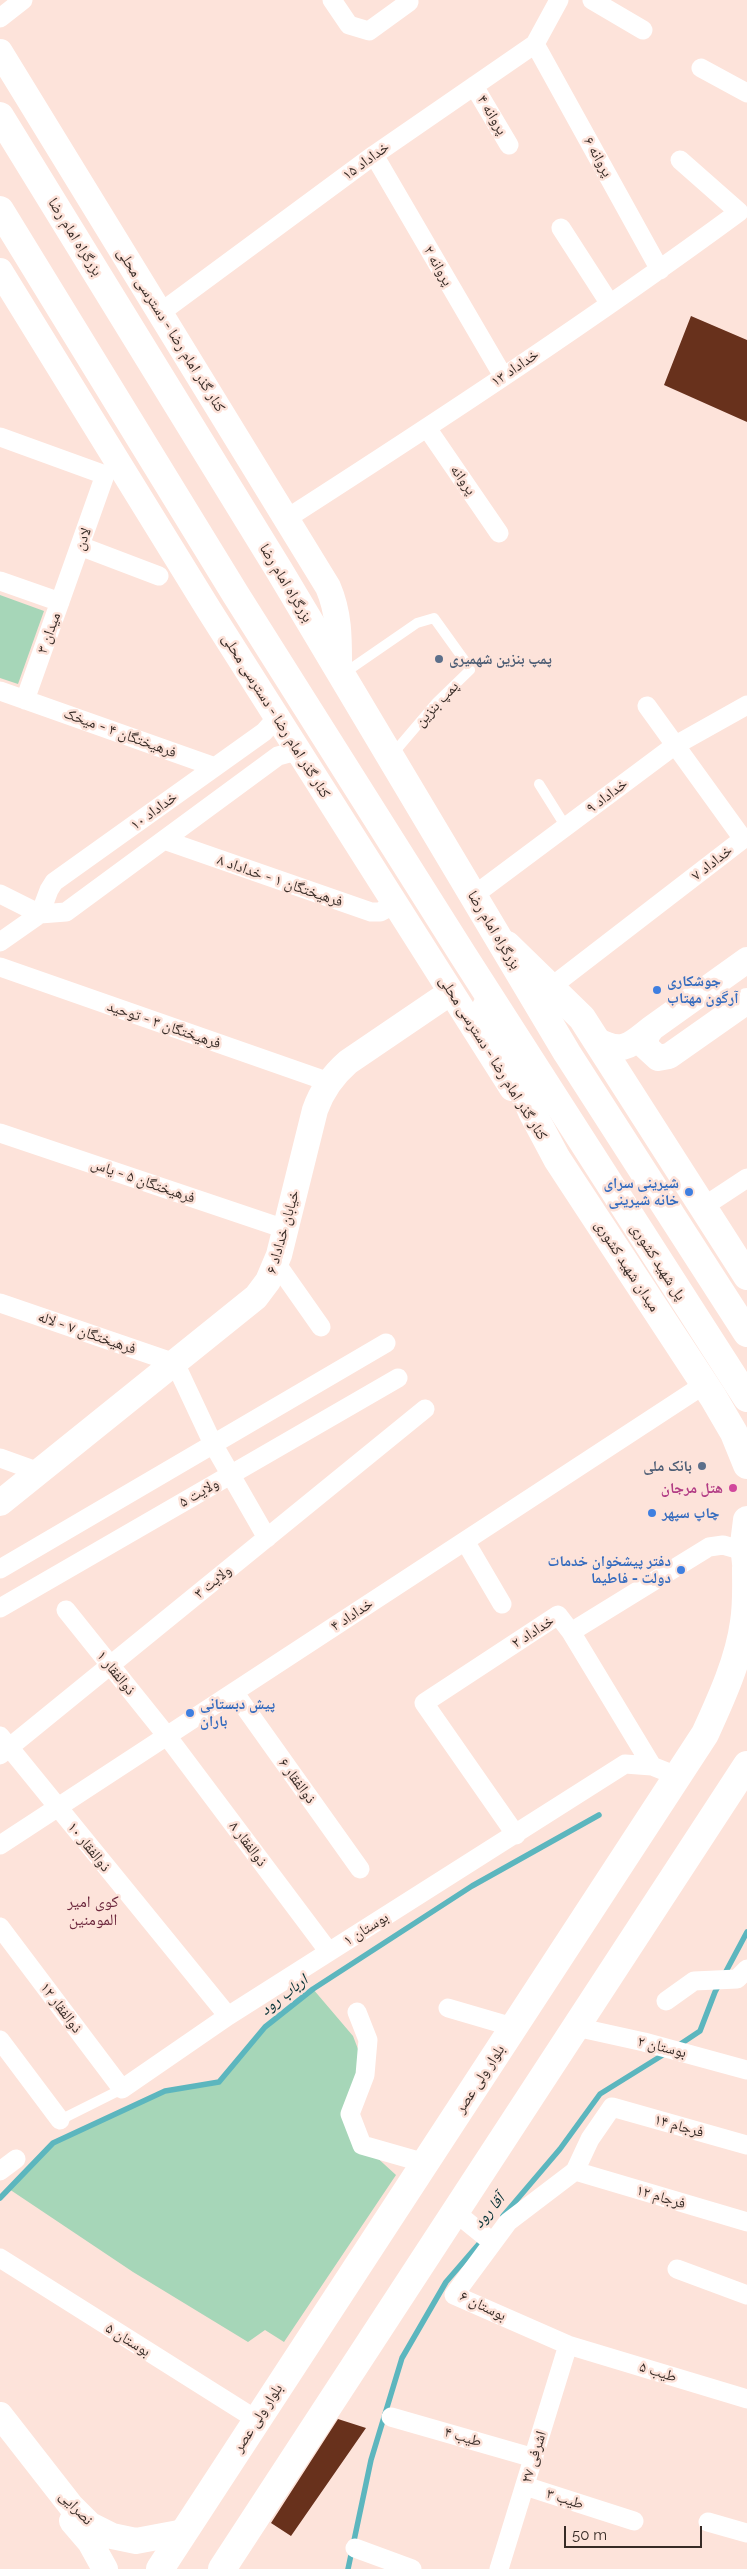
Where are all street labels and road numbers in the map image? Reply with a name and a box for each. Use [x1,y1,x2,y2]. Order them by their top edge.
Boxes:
street label: پروانه ۴ [473,92,511,138]
street label: پروانه ۶ [580,134,616,180]
street label: خداداد ۱۵ [339,138,393,184]
street label: بزرگراه امام رضا [44,195,106,279]
street label: پروانه ۲ [419,243,457,289]
street label: کنار گذر امام رضا - دسترسی محلی [113,245,229,415]
street label: خداداد ۱۳ [488,346,542,390]
street label: پروانه [446,461,480,499]
street label: لادن [71,525,95,553]
street label: بزرگراه امام رضا [255,540,317,626]
street label: میدان ۳ [33,610,65,656]
street label: کنار گذر امام رضا - دسترسی محلی [218,631,334,801]
street label: پمپ بنزین [411,677,463,731]
street label: فرهیختگان ۴ - میخک [61,704,179,762]
street label: خداداد ۹ [583,775,631,817]
street label: خداداد ۱۰ [127,788,181,834]
street label: خداداد ۷ [688,842,736,884]
street label: فرهیختگان ۱ - خداداد ۸ [215,851,345,911]
street label: بزرگراه امام رضا [463,887,525,973]
street label: کنار گذر امام رضا - دسترسی محلی [435,973,551,1143]
street label: فرهیختگان ۳ - توحید [105,997,223,1053]
street label: فرهیختگان ۵ - یاس [89,1155,197,1207]
street label: خیابان خداداد ۶ [262,1188,304,1276]
street label: میدان شهید کشوری [591,1217,663,1315]
street label: پل شهید کشوری [626,1220,690,1304]
street label: فرهیختگان ۷ - لاله [36,1308,138,1358]
street label: ولایت ۵ [176,1475,222,1511]
street label: ولایت ۳ [191,1562,235,1602]
street label: خداداد ۴ [327,1595,377,1635]
street label: خداداد ۲ [508,1612,558,1652]
street label: ذوالفقار ۱ [93,1647,139,1699]
street label: ذوالفقار ۶ [275,1755,319,1807]
street label: ذوالفقار ۸ [225,1818,271,1870]
street label: ذوالفقار ۱۰ [64,1819,114,1875]
street label: بوستان ۱ [340,1908,392,1950]
street label: ذوالفقار ۱۲ [36,1979,86,2037]
street label: بوستان ۲ [636,2032,688,2062]
street label: بلوار ولی عصر [451,2042,509,2116]
street label: فرجام ۱۴ [652,2110,706,2142]
street label: فرجام ۱۲ [634,2181,688,2213]
street label: بوستان ۶ [457,2287,509,2325]
street label: بوستان ۵ [102,2319,154,2361]
street label: طیب ۵ [637,2358,679,2386]
street label: بلوار ولی عصر [229,2381,287,2455]
street label: طیب ۴ [442,2423,484,2451]
street label: اشرفی ۲۷ [518,2429,550,2485]
street label: طیب ۳ [544,2485,586,2513]
street label: نصرایی [55,2487,97,2529]

